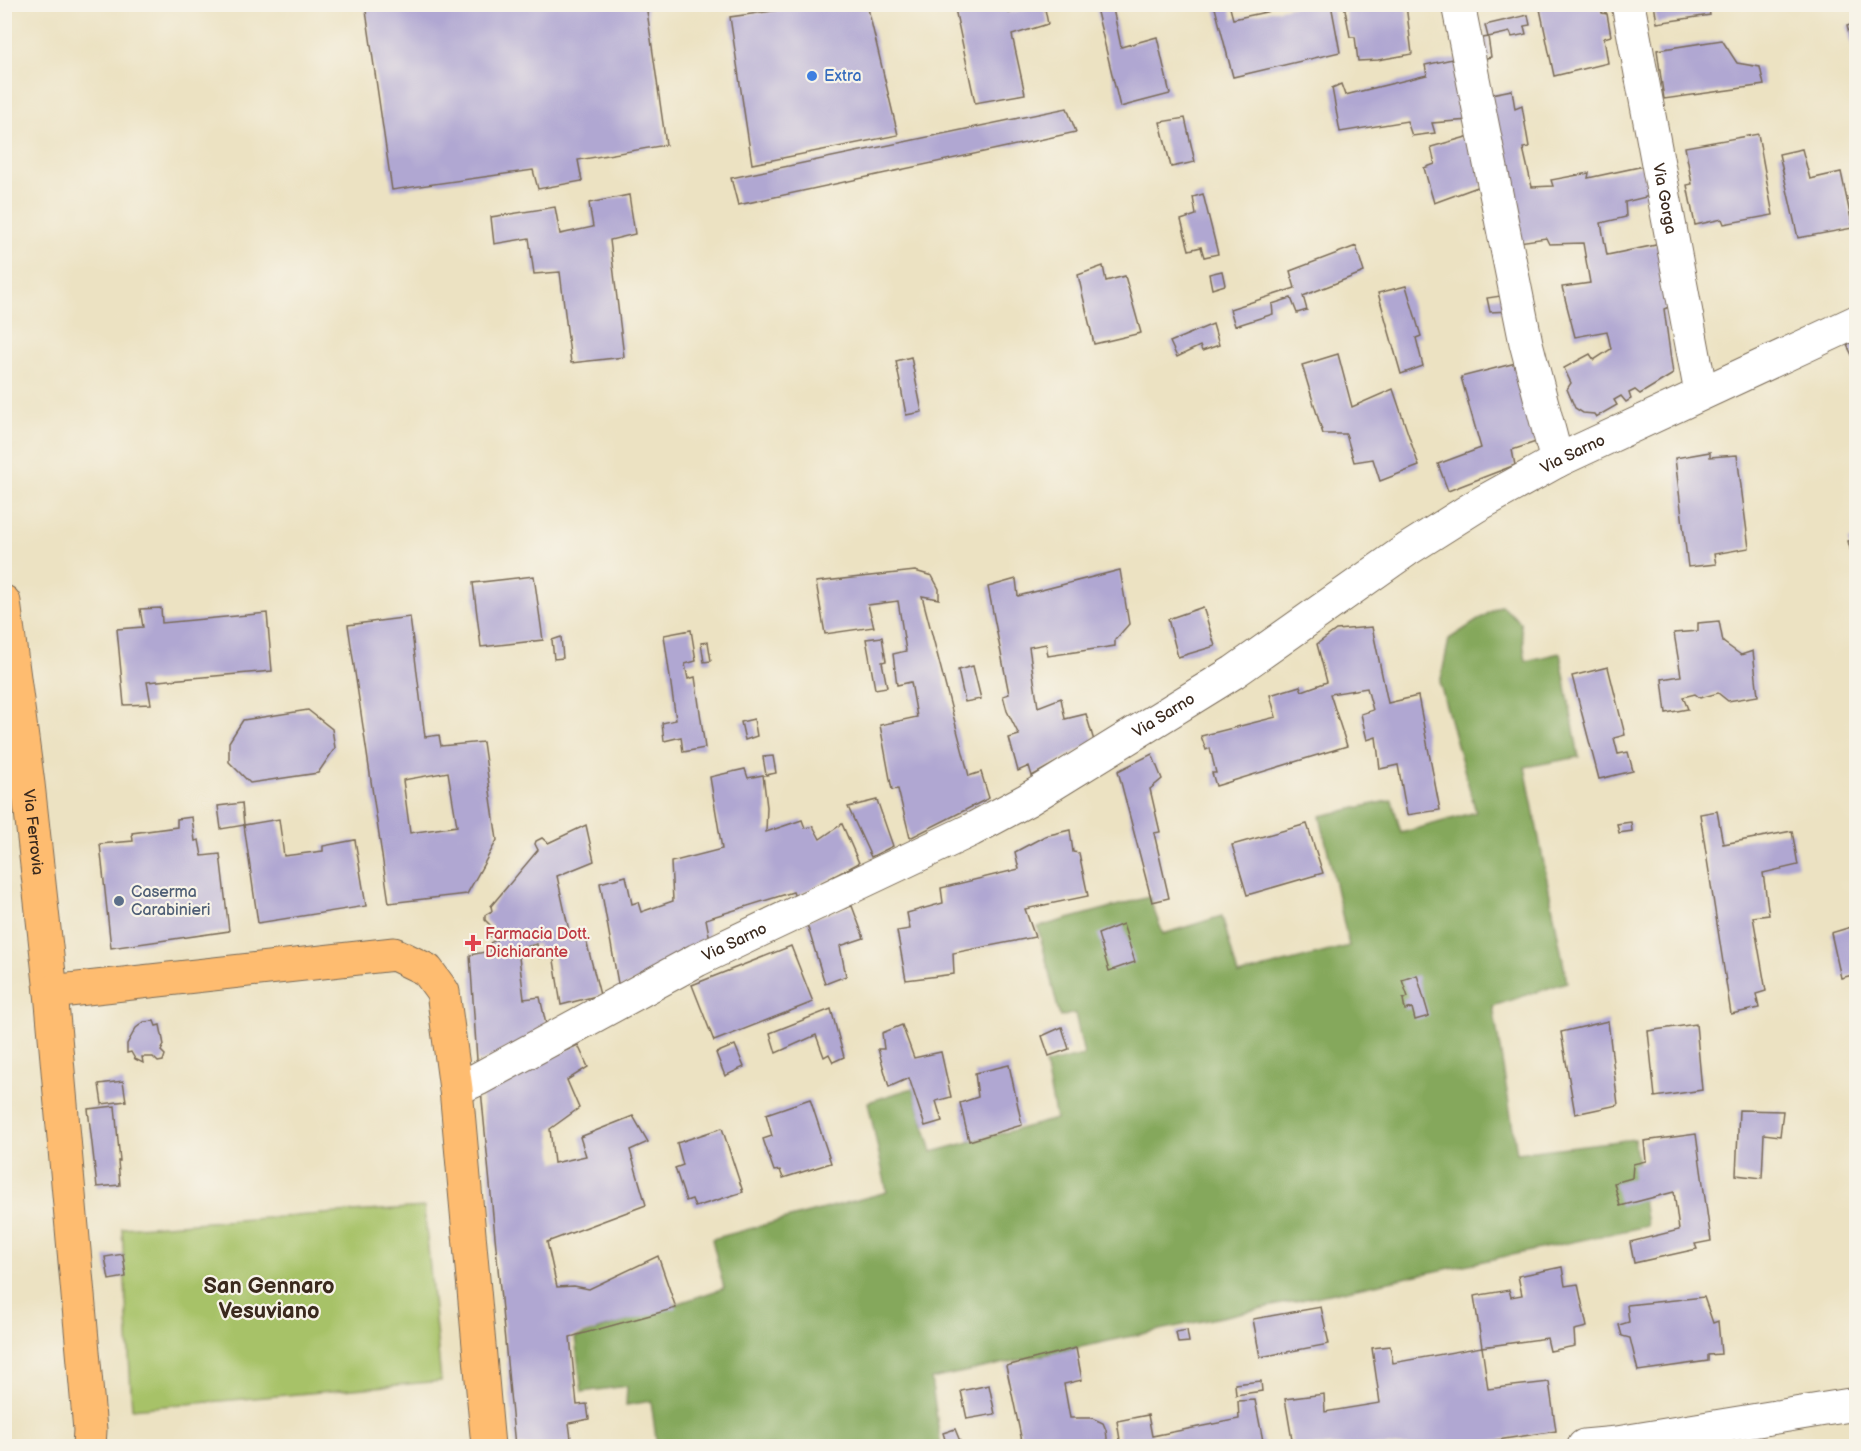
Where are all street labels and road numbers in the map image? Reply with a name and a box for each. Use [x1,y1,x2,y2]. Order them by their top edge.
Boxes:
street label: Via Gorga [1649,161,1680,236]
street label: Via Sarno [1537,431,1608,478]
street label: Via Sarno [1129,689,1198,742]
street label: Via Ferrovia [19,788,48,876]
street label: Via Sarno [699,919,770,966]

